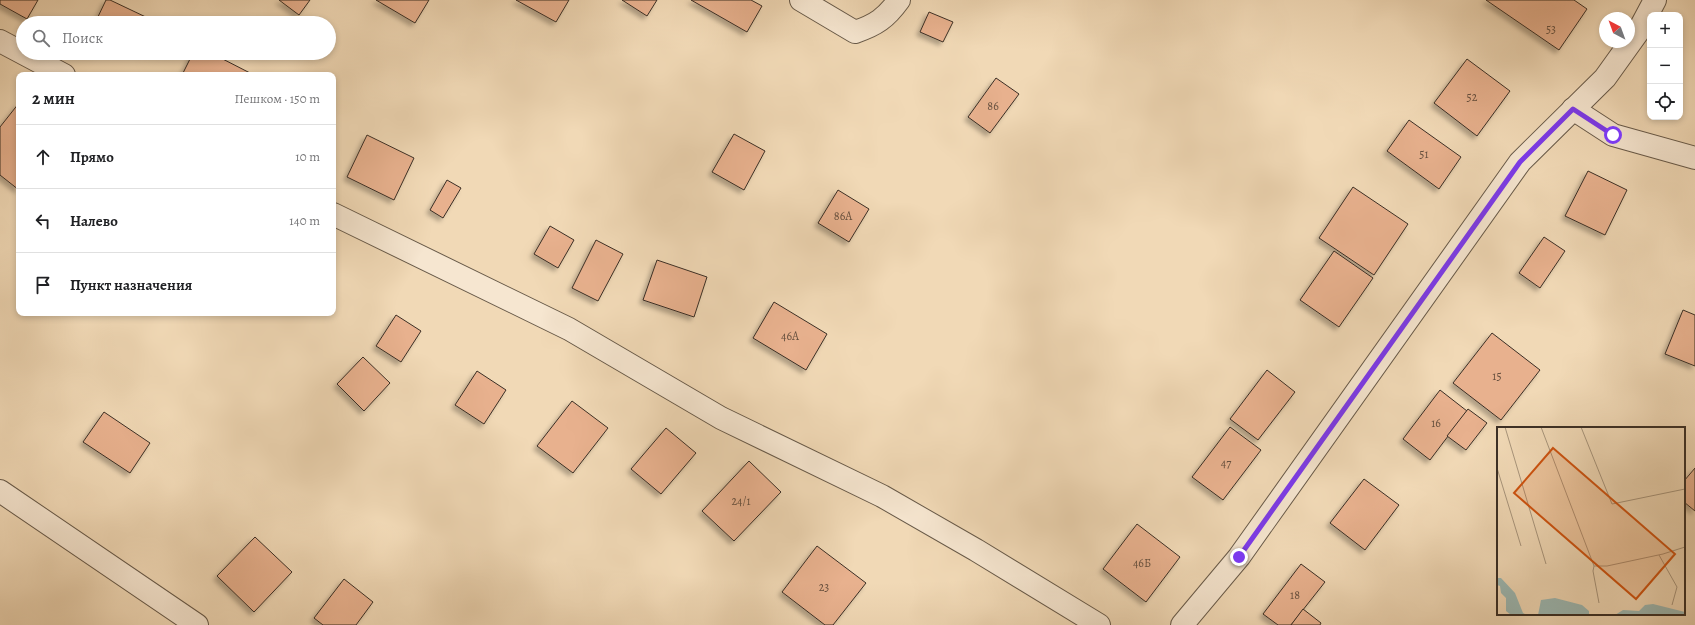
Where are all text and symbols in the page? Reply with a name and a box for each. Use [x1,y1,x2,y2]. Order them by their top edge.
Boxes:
north arrow [1599,12,1635,48]
map controls [1647,12,1683,120]
button: + [1647,12,1683,48]
search box [16,16,336,60]
house number: 53 [1546,21,1556,37]
icon: search [30,27,52,49]
text: Поиск [62,28,103,48]
button: − [1647,48,1683,84]
button: locate [1647,84,1683,120]
text: 2 мин [32,87,75,110]
house number: 52 [1467,89,1478,105]
text: Пешком · 150 m [235,90,320,107]
house number: 86 [987,98,999,114]
route start [1604,126,1622,144]
icon: ahead [32,146,54,168]
house number: 51 [1419,146,1429,162]
text: Прямо [70,147,114,167]
text: 10 m [295,148,320,165]
house number: 86А [834,208,853,224]
icon: left [32,210,54,232]
text: Налево [70,211,118,231]
text: 140 m [289,212,320,229]
icon: arrive [32,274,54,296]
text: Пункт назначения [70,275,192,295]
house number: 46А [781,328,800,344]
house number: 15 [1492,368,1502,384]
house number: 16 [1431,415,1441,431]
inset map [1497,427,1685,615]
house number: 47 [1221,455,1232,471]
house number: 24/1 [731,493,751,509]
route end [1230,548,1248,566]
house number: 46Б [1133,555,1151,571]
house number: 23 [819,579,829,595]
house number: 18 [1290,587,1300,603]

